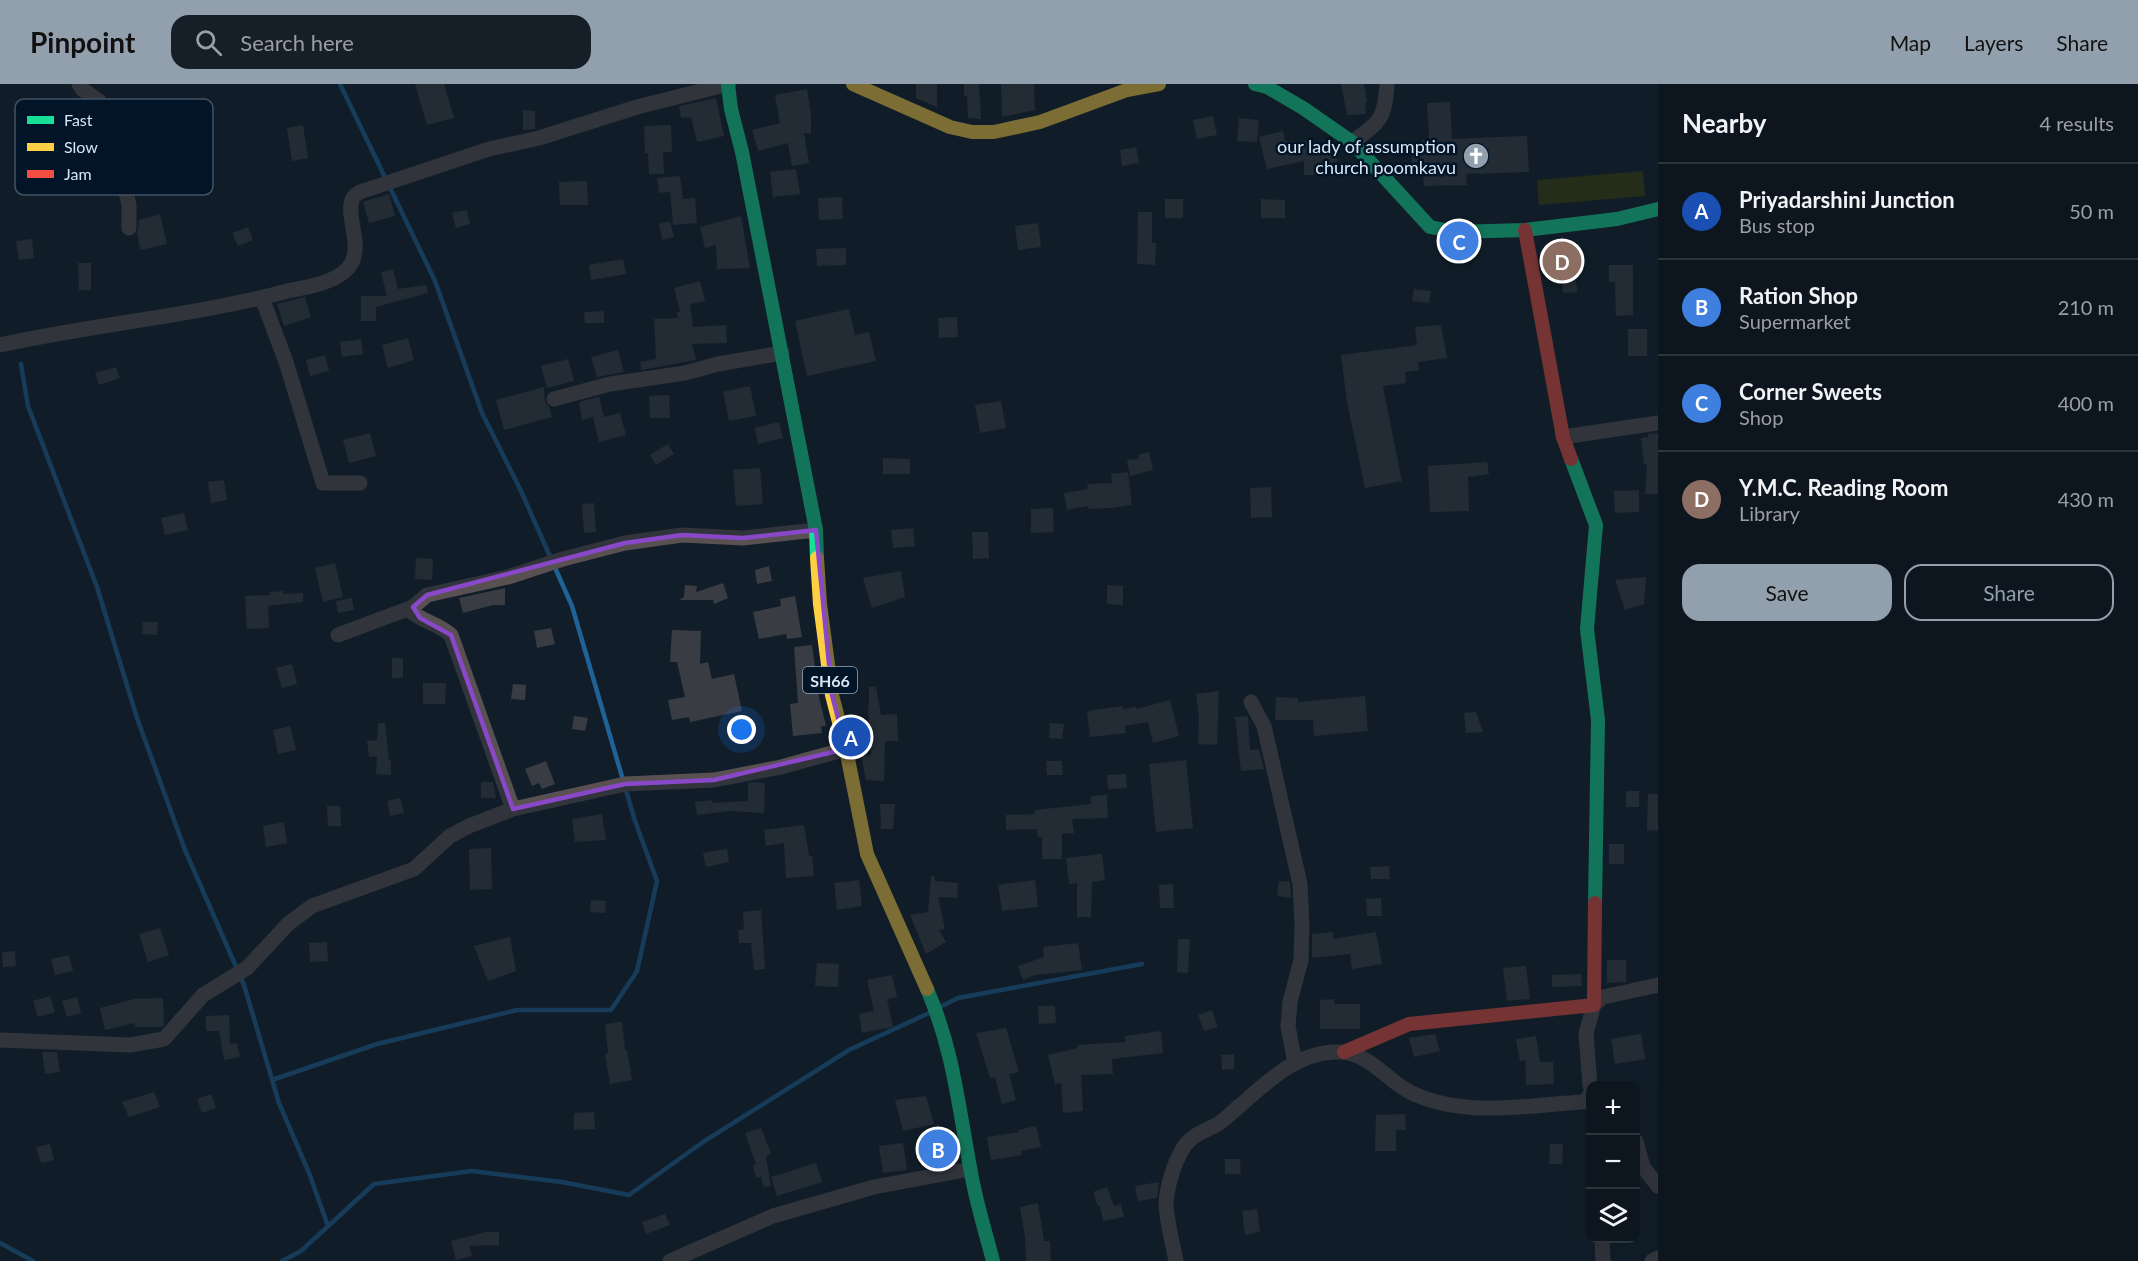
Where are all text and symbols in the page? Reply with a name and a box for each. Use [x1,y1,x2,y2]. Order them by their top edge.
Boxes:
search box [171,15,591,69]
text: Pinpoint [30,25,135,59]
icon: search [192,26,225,59]
text: Search here [240,29,354,56]
text: Map [1890,30,1931,55]
text: Layers [1964,30,2023,55]
text: Share [2056,30,2108,55]
legend [15,99,213,195]
text: Nearby [1682,107,1767,139]
text: Fast [64,110,93,129]
text: 4 results [2039,111,2114,135]
place label: our lady of assumption church poomkavu [1277,135,1456,178]
text: Slow [64,137,98,156]
church icon: our lady of assumption church poomkavu [1461,141,1491,171]
text: Jam [64,164,92,183]
text: Priyadarshini Junction [1739,186,1955,213]
text: A [1695,199,1708,223]
text: 50 m [2069,199,2114,223]
text: Bus stop [1739,213,1815,237]
pin: C [1440,218,1478,264]
pin: D [1542,238,1582,284]
text: Ration Shop [1739,282,1858,309]
text: B [1695,295,1708,319]
text: 210 m [2058,295,2114,319]
text: Supermarket [1739,309,1851,333]
text: Corner Sweets [1739,378,1882,405]
text: C [1695,391,1708,415]
text: 400 m [2058,391,2114,415]
text: Shop [1739,405,1783,429]
text: Y.M.C. Reading Room [1739,474,1948,501]
text: D [1694,487,1709,511]
text: 430 m [2058,487,2114,511]
text: Library [1739,501,1800,525]
button: Save [1682,564,1892,621]
button: Share [1904,564,2114,621]
road number: SH66 [803,667,857,693]
pin: A [832,714,870,760]
your location [727,715,756,744]
map controls [1586,1081,1640,1243]
button: + [1586,1081,1640,1135]
pin: B [918,1126,958,1172]
button: − [1586,1135,1640,1189]
button: layers [1586,1189,1640,1243]

